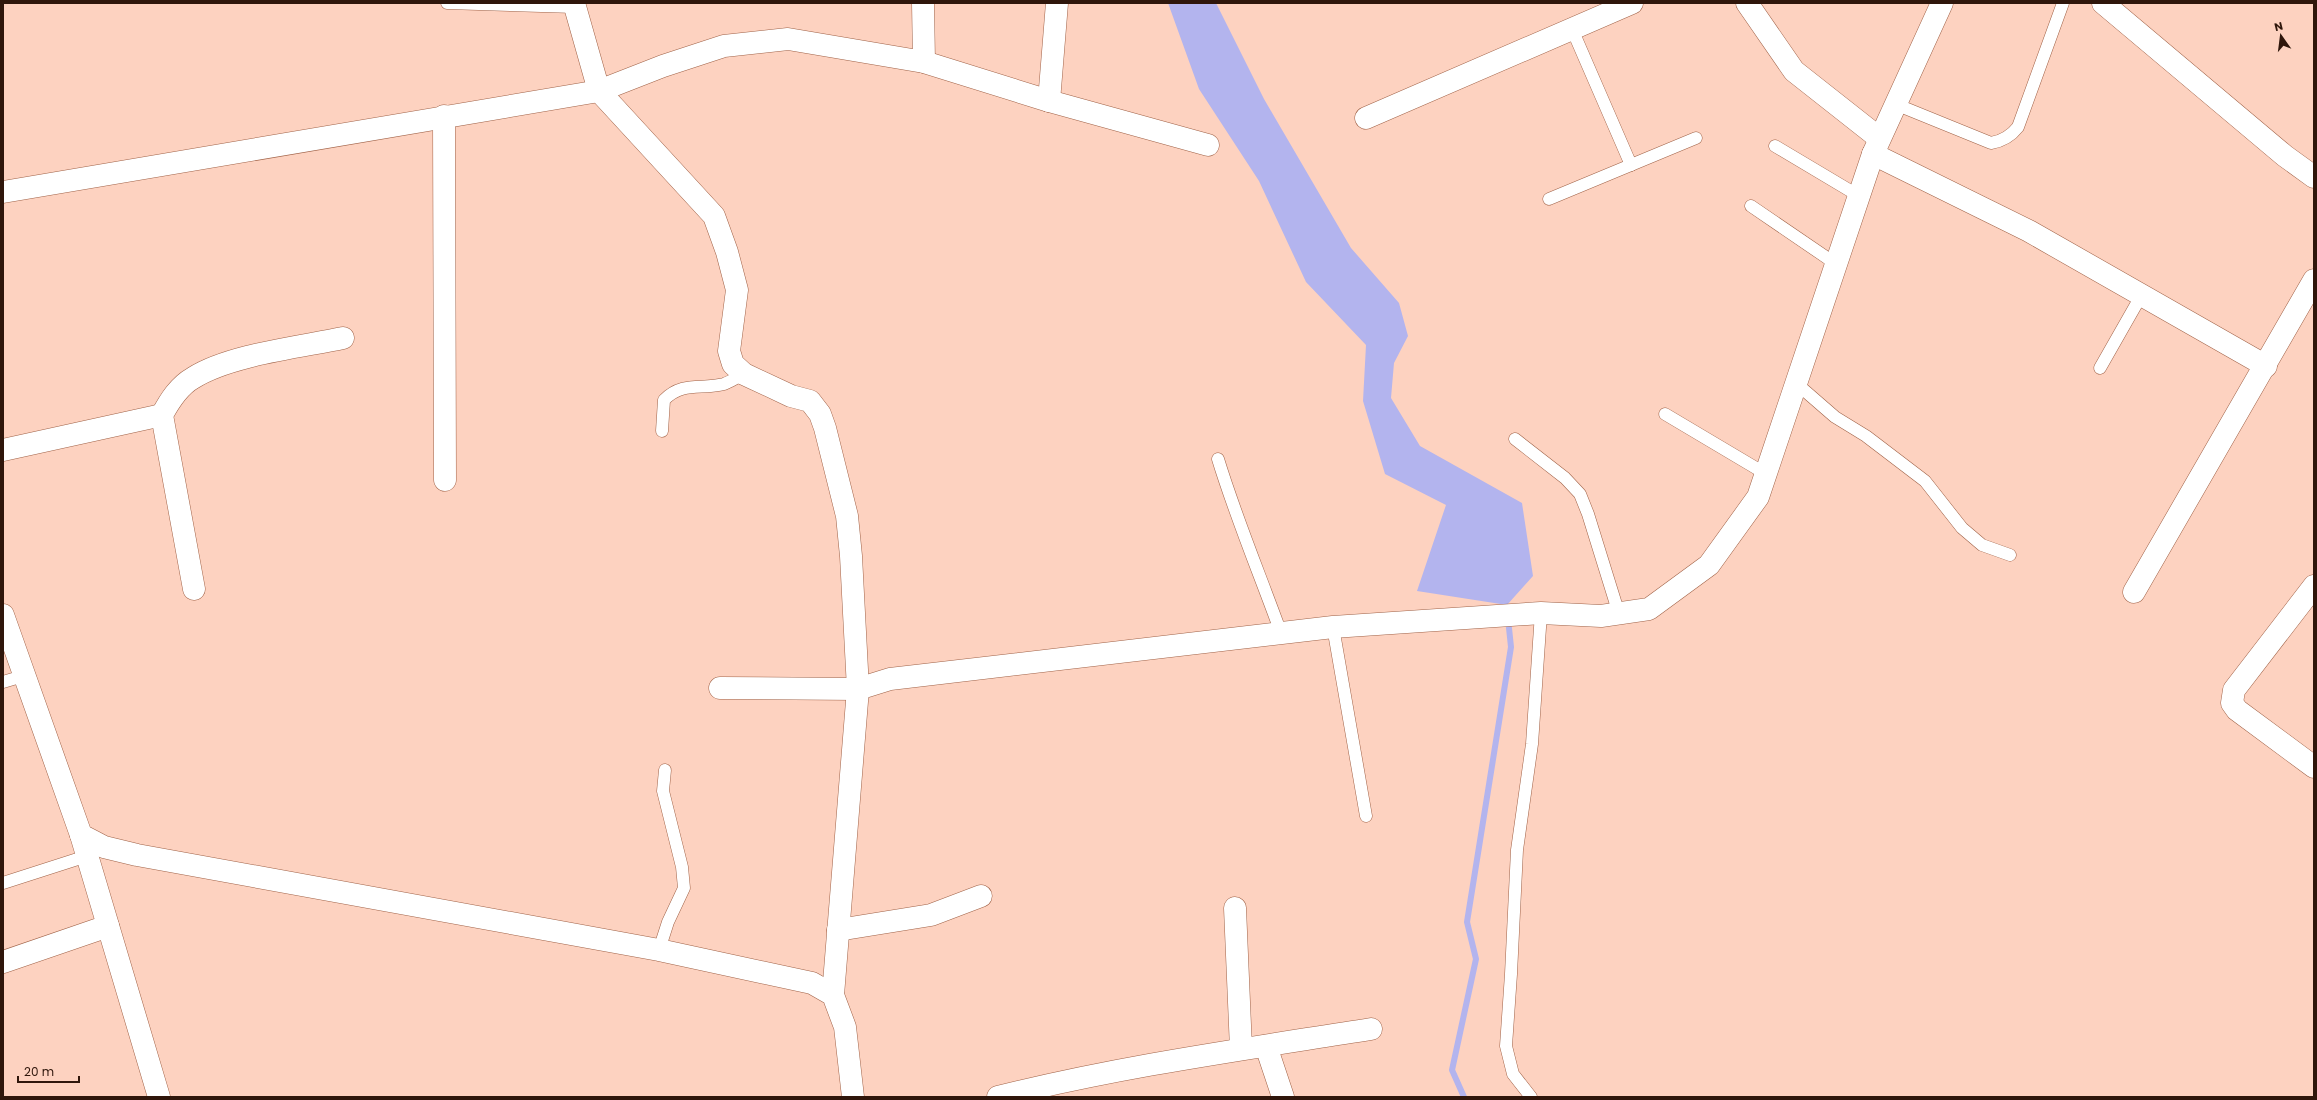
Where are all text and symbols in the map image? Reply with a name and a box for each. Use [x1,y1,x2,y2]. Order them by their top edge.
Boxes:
north arrow [2261,16,2301,56]
text: N [2273,18,2285,35]
scale bar [18,1058,79,1084]
text: 20 m [24,1063,54,1080]

